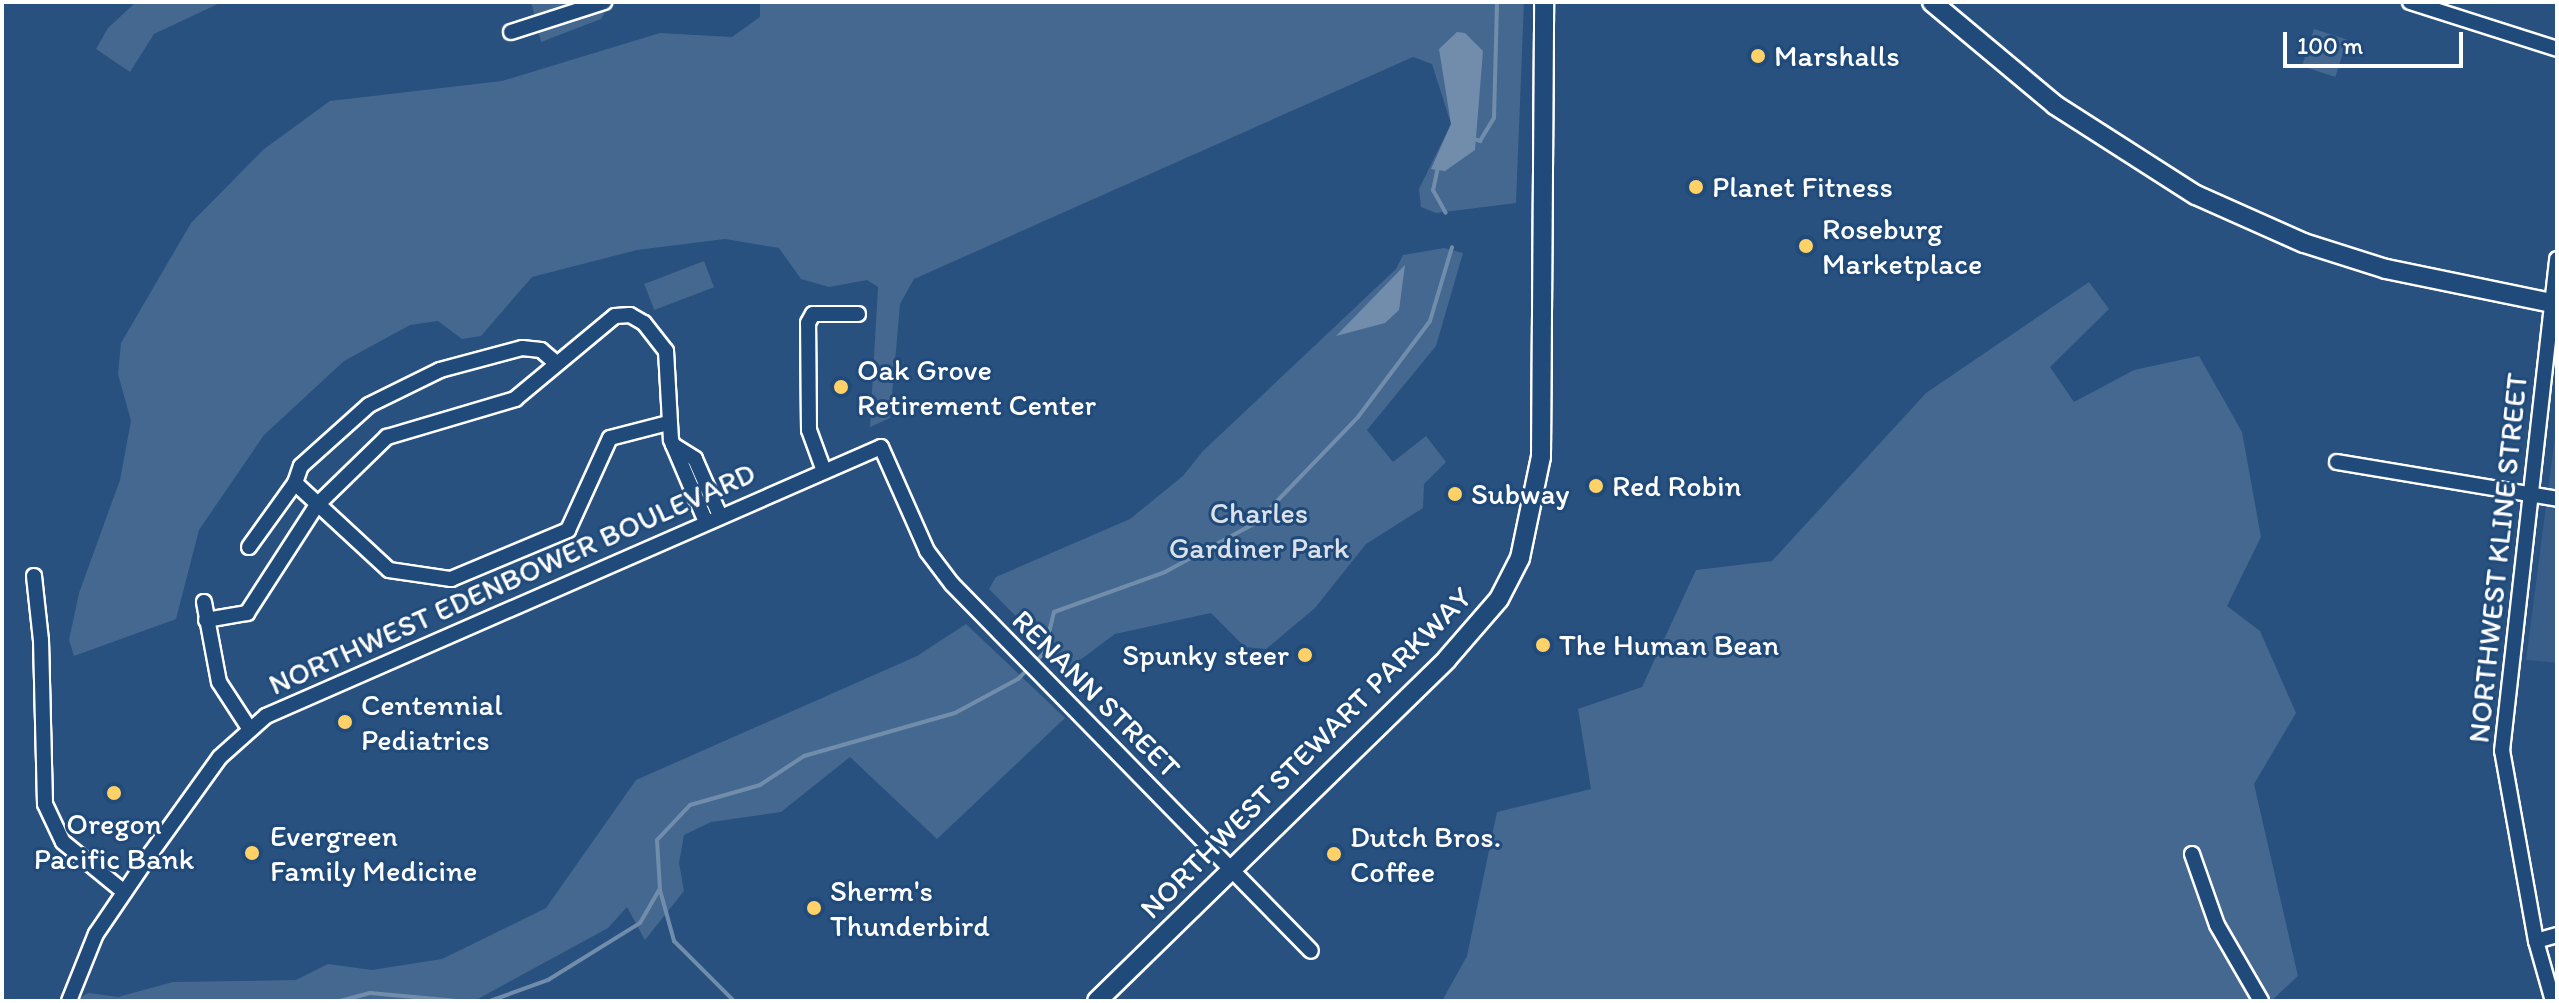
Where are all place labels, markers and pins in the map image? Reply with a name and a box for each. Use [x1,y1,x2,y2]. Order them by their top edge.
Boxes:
place label: Marshalls [1774,38,1900,74]
marker: Marshalls [1749,47,1767,65]
place label: Planet Fitness [1712,169,1893,205]
marker: Planet Fitness [1687,178,1705,196]
place label: Roseburg Marketplace [1822,211,1982,282]
marker: Roseburg Marketplace [1797,237,1815,255]
place label: Oak Grove Retirement Center [857,352,1096,422]
marker: Oak Grove Retirement Center [832,378,850,396]
place label: Red Robin [1612,468,1740,504]
place label: Subway [1471,476,1569,512]
marker: Red Robin [1587,477,1605,495]
marker: Subway [1446,485,1464,503]
place label: The Human Bean [1559,627,1779,663]
marker: The Human Bean [1534,636,1552,654]
place label: Spunky steer [1122,637,1289,673]
marker: Spunky steer [1296,646,1314,664]
place label: Centennial Pediatrics [361,687,503,758]
marker: Centennial Pediatrics [336,713,354,731]
marker: Oregon Pacific Bank [105,784,123,802]
place label: Oregon Pacific Bank [34,806,194,876]
place label: Evergreen Family Medicine [270,818,477,888]
place label: Dutch Bros. Coffee [1350,819,1501,890]
marker: Evergreen Family Medicine [241,842,263,864]
marker: Dutch Bros. Coffee [1325,845,1343,863]
place label: Sherm's Thunderbird [830,873,990,944]
marker: Sherm's Thunderbird [805,899,823,917]

